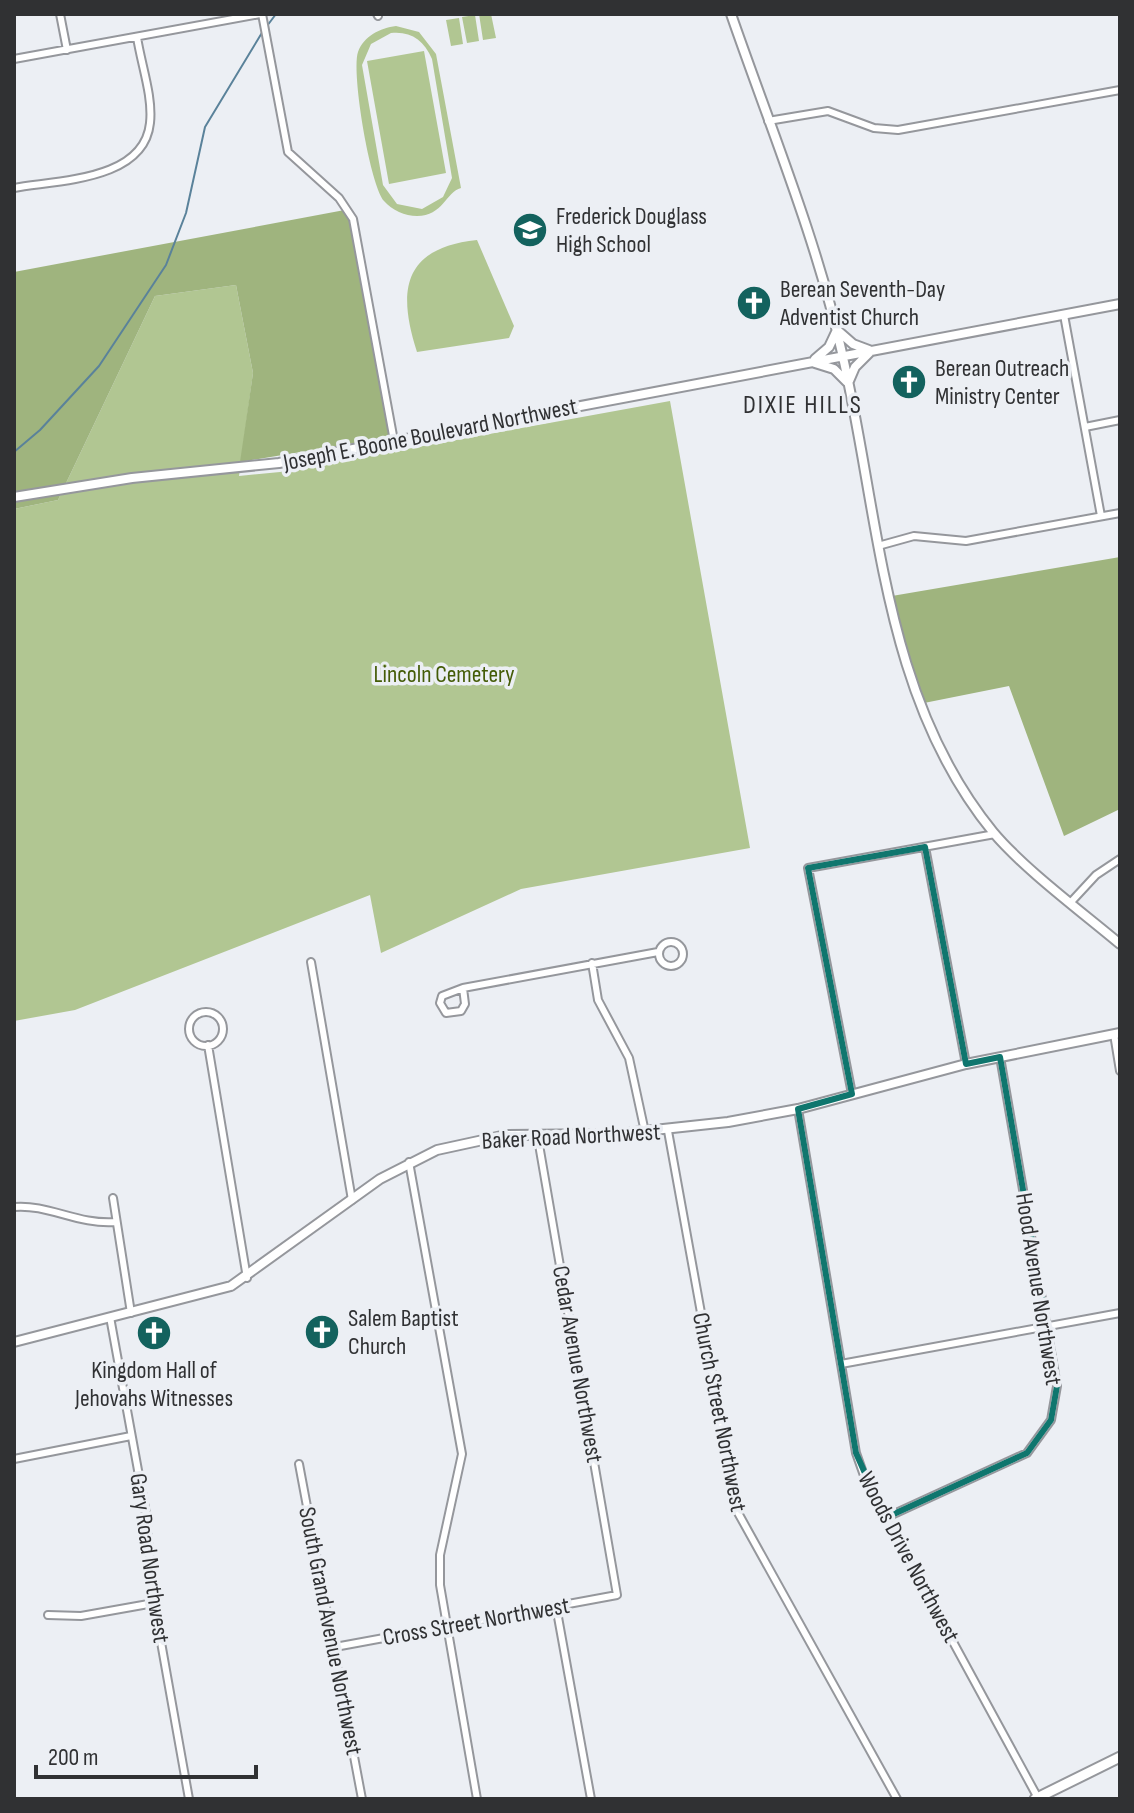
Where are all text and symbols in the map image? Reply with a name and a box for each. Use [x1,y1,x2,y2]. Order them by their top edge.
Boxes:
place label: Frederick Douglass High School [556,202,707,259]
school or university icon: Frederick Douglass High School [511,211,549,249]
place label: Berean Seventh-Day Adventist Church [779,275,945,332]
church icon: Berean Seventh-Day Adventist Church [735,284,773,322]
place label: Berean Outreach Ministry Center [935,354,1069,411]
church icon: Berean Outreach Ministry Center [890,363,928,401]
district label: DIXIE HILLS [743,390,863,421]
street label: Joseph E. Boone Boulevard Northwest [280,392,580,477]
park label: Lincoln Cemetery [374,660,514,689]
street label: Baker Road Northwest [481,1117,661,1156]
street label: Hood Avenue Northwest [1009,1191,1068,1387]
street label: Cedar Avenue Northwest [546,1263,609,1465]
place label: Salem Baptist Church [348,1304,459,1361]
street label: Church Street Northwest [686,1310,753,1514]
church icon: Salem Baptist Church [303,1313,341,1351]
church icon: Kingdom Hall of Jehovahs Witnesses [135,1314,173,1352]
place label: Kingdom Hall of Jehovahs Witnesses [74,1356,233,1413]
street label: Woods Drive Northwest [851,1467,966,1648]
street label: Gary Road Northwest [123,1471,176,1645]
street label: South Grand Avenue Northwest [292,1505,369,1758]
street label: Cross Street Northwest [380,1591,572,1652]
scale bar [36,1729,256,1779]
text: 200 m [48,1743,99,1772]

